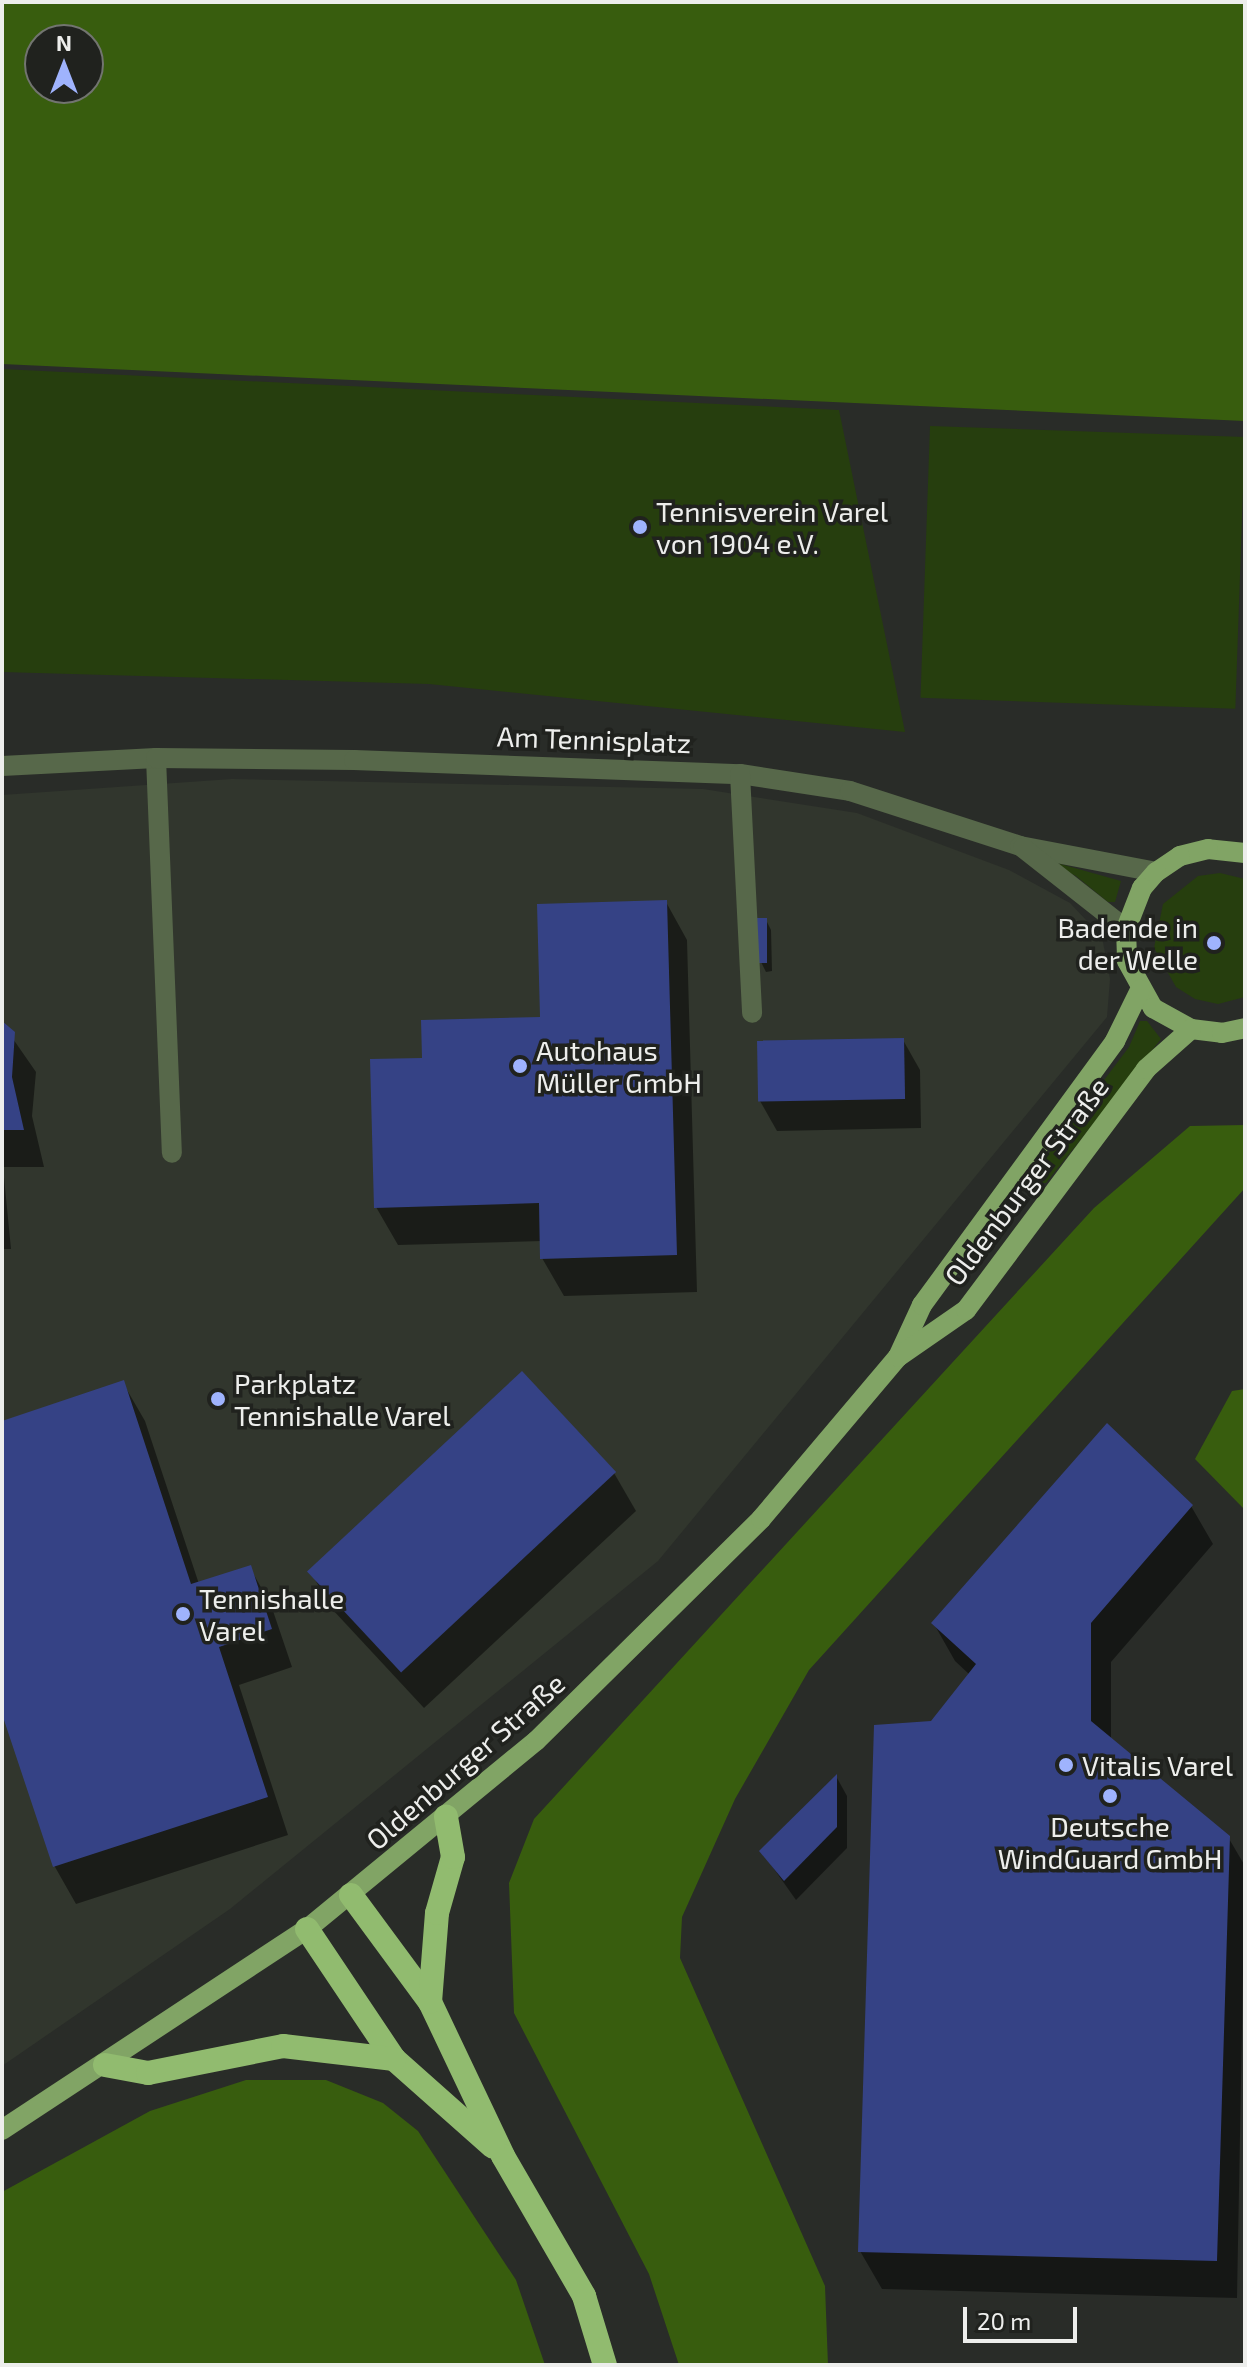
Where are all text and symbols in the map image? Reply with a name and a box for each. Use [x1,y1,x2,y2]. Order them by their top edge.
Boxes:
north arrow [24,24,104,104]
text: N [56,29,72,55]
place label: Tennisverein Varel von 1904 e.V. [656,494,889,560]
marker: Tennisverein Varel von 1904 e.V. [631,518,649,536]
street label: Am Tennisplatz [496,719,692,759]
place label: Badende in der Welle [1057,910,1198,976]
marker: Badende in der Welle [1205,934,1223,952]
place label: Autohaus Müller GmbH [536,1033,702,1099]
marker: Autohaus Müller GmbH [511,1057,529,1075]
street label: Oldenburger Straße [937,1070,1115,1292]
place label: Parkplatz Tennishalle Varel [234,1366,451,1432]
marker: Parkplatz Tennishalle Varel [209,1390,227,1408]
place label: Tennishalle Varel [199,1581,344,1647]
marker: Tennishalle Varel [174,1605,192,1623]
street label: Oldenburger Straße [359,1666,571,1856]
place label: Vitalis Varel [1082,1748,1234,1782]
marker: Vitalis Varel [1057,1756,1075,1774]
marker: Deutsche WindGuard GmbH [1101,1787,1119,1805]
place label: Deutsche WindGuard GmbH [998,1809,1222,1875]
scale bar [967,2291,1081,2341]
text: 20 m [977,2306,1031,2335]

